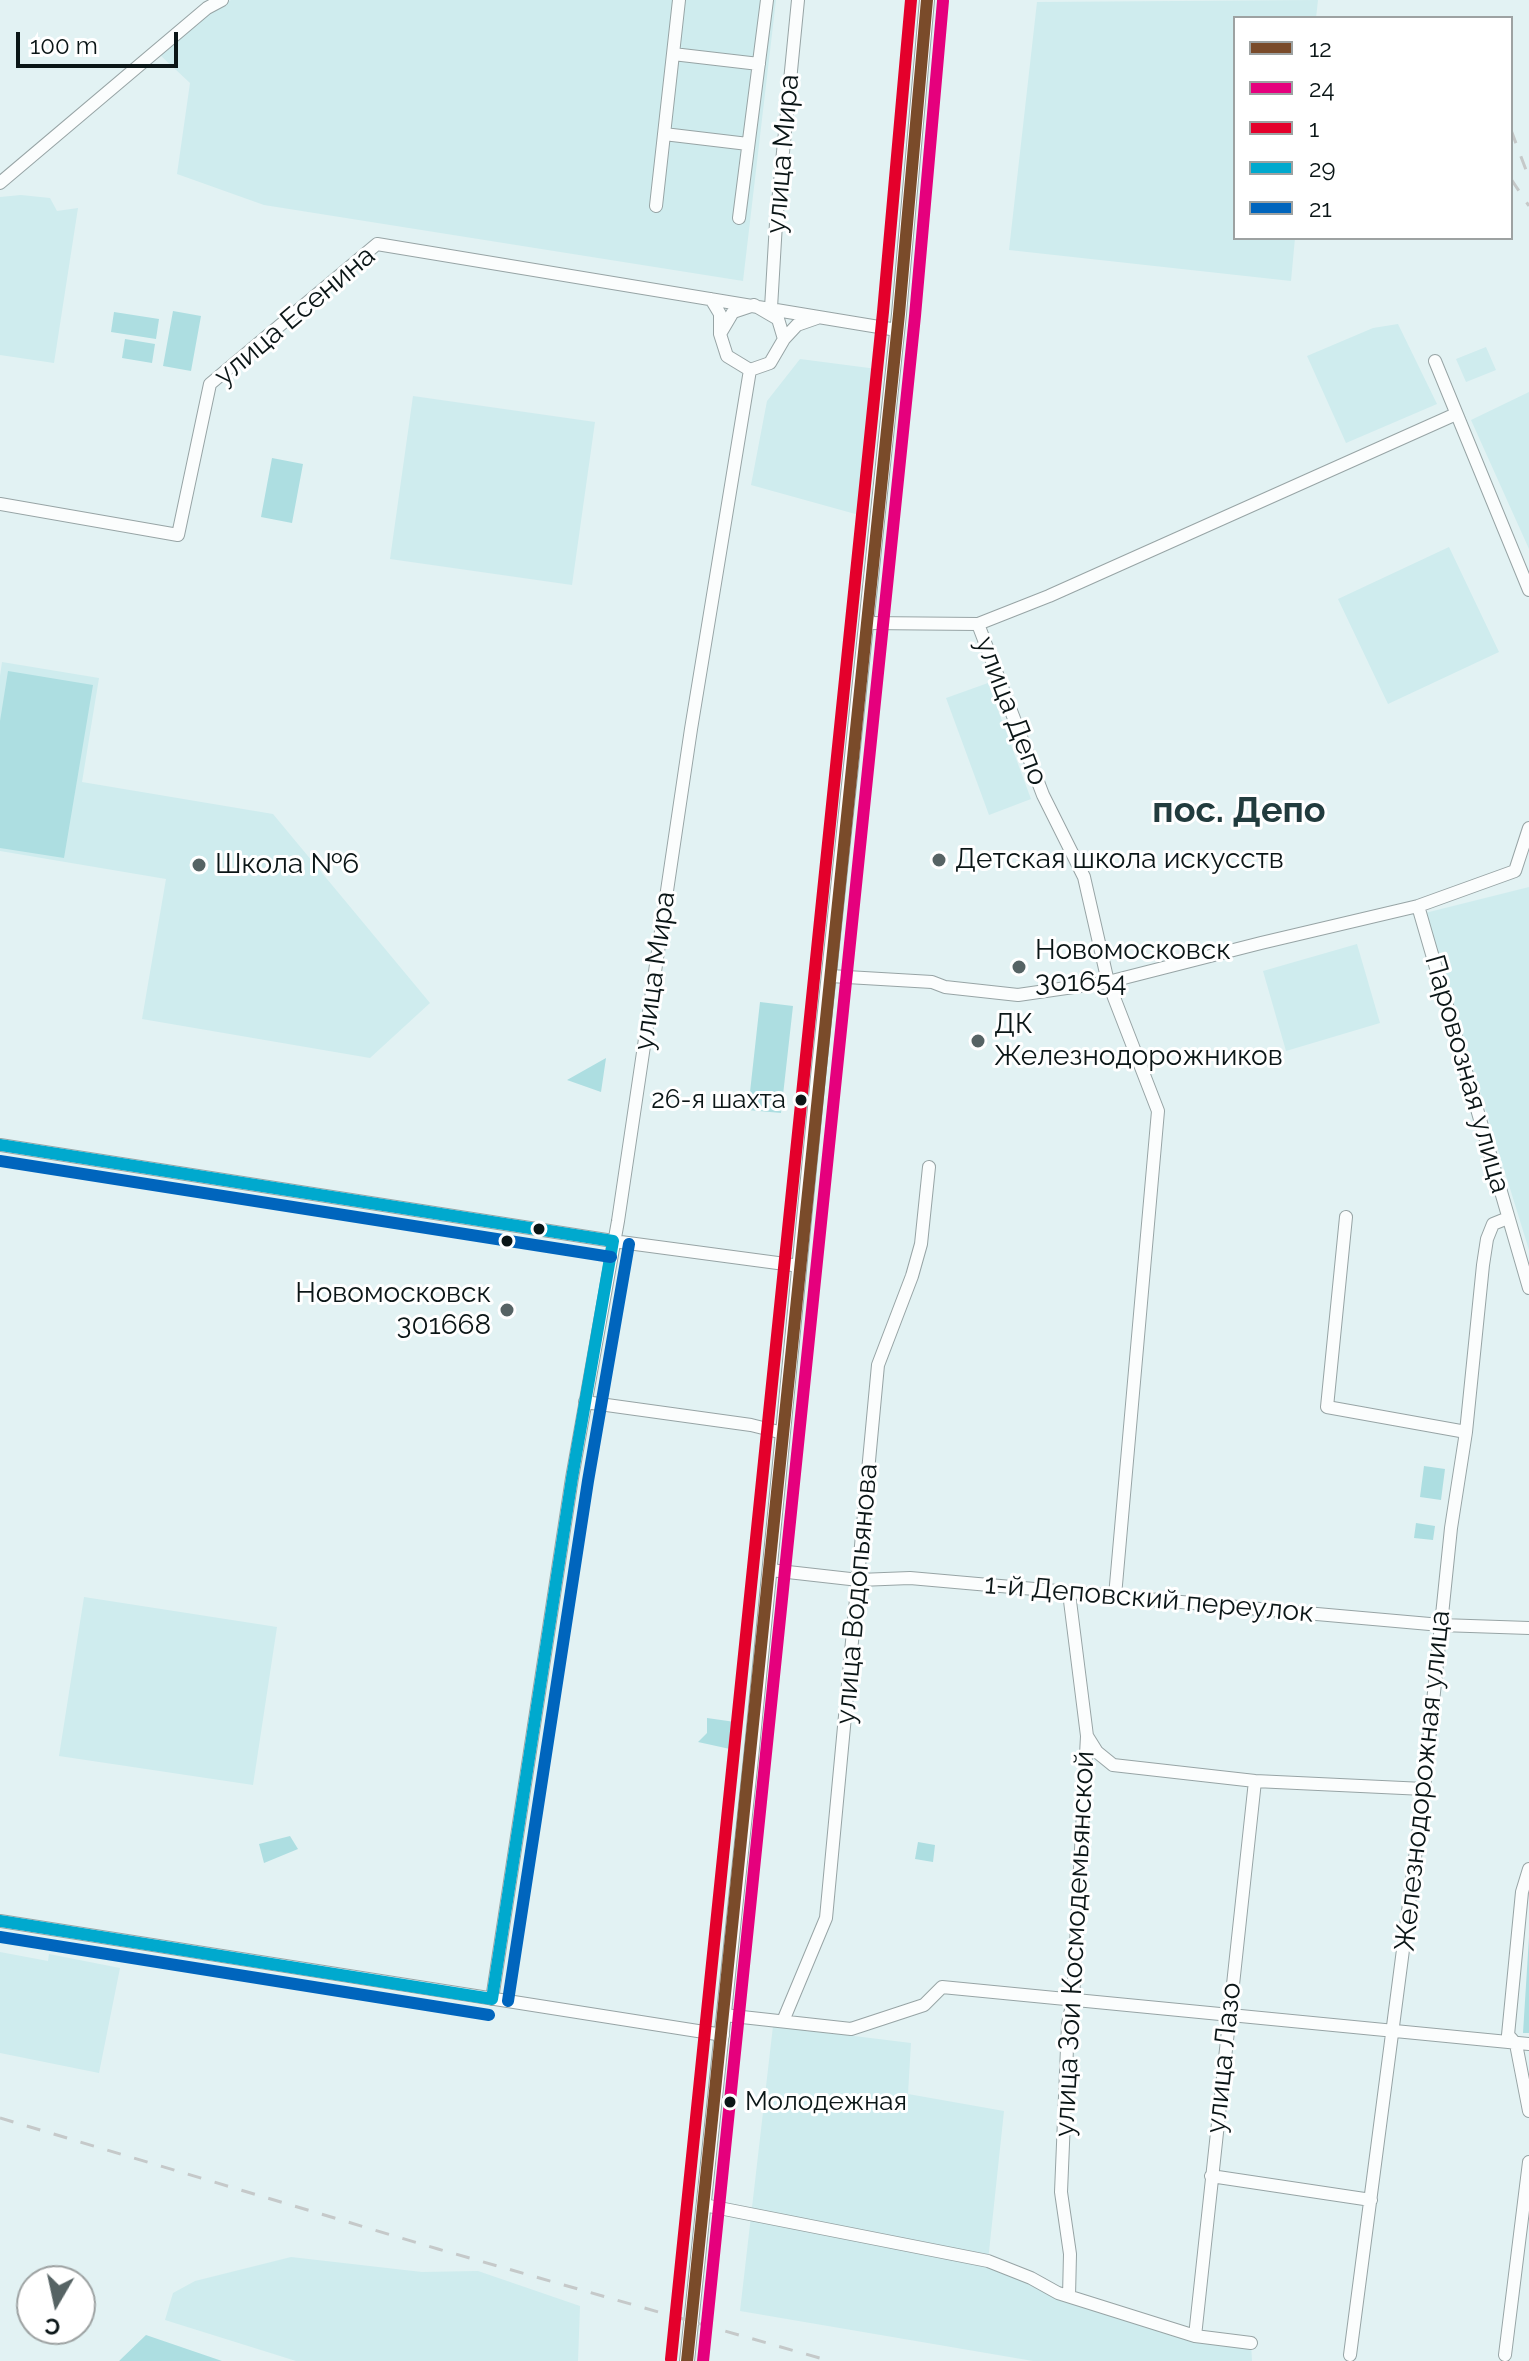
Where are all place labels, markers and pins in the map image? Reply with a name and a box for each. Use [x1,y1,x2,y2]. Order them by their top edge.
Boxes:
place label: Детская школа искусств [955,843,1284,877]
place label: Школа №6 [215,848,359,882]
marker: Детская школа искусств [930,851,948,869]
marker: Школа №6 [190,856,208,874]
place label: Новомосковск 301654 [1035,934,1231,1000]
marker: Новомосковск 301654 [1010,958,1028,976]
place label: ДК Железнодорожников [994,1008,1283,1074]
marker: ДК Железнодорожников [969,1032,987,1050]
place label: 26-я шахта [651,1084,786,1116]
marker: 26-я шахта [793,1092,809,1108]
unlabelled marker [531,1221,547,1237]
unlabelled marker [499,1233,515,1249]
place label: Новомосковск 301668 [295,1277,491,1343]
marker: Новомосковск 301668 [498,1301,516,1319]
place label: Молодежная [745,2086,907,2118]
marker: Молодежная [722,2094,738,2110]

